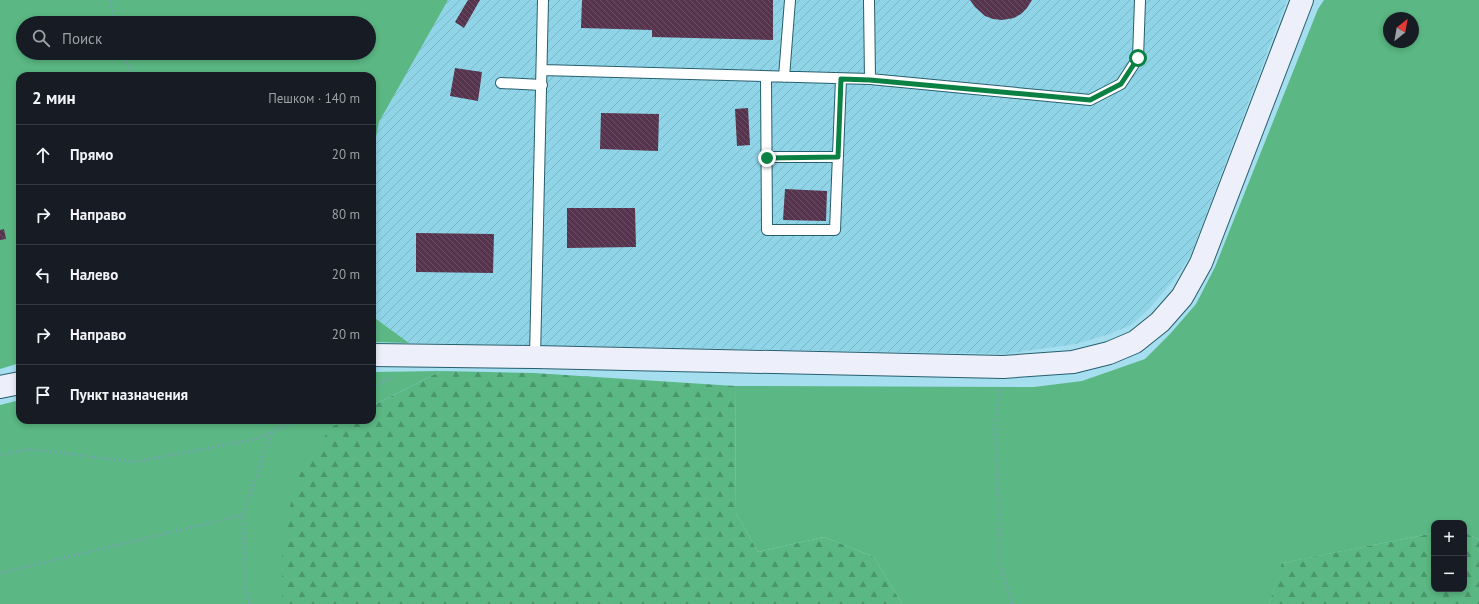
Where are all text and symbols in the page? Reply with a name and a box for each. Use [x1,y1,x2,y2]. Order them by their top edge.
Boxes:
north arrow [1383,12,1419,48]
search box [16,16,376,60]
icon: search [30,27,52,49]
text: Поиск [62,29,102,48]
route start [1129,49,1147,67]
text: 2 мин [32,87,76,109]
text: Пешком · 140 m [268,90,360,107]
icon: ahead [32,144,54,166]
text: Прямо [70,145,113,164]
text: 20 m [332,146,360,163]
route end [758,149,776,167]
icon: right [32,204,54,226]
text: Направо [70,205,126,224]
text: 80 m [332,206,360,223]
icon: left [32,264,54,286]
text: Налево [70,265,118,284]
text: 20 m [332,266,360,283]
icon: right [32,324,54,346]
text: Направо [70,325,126,344]
text: 20 m [332,326,360,343]
icon: arrive [32,384,54,406]
text: Пункт назначения [70,385,188,404]
map controls [1431,520,1467,592]
button: + [1431,520,1467,556]
button: − [1431,556,1467,592]

